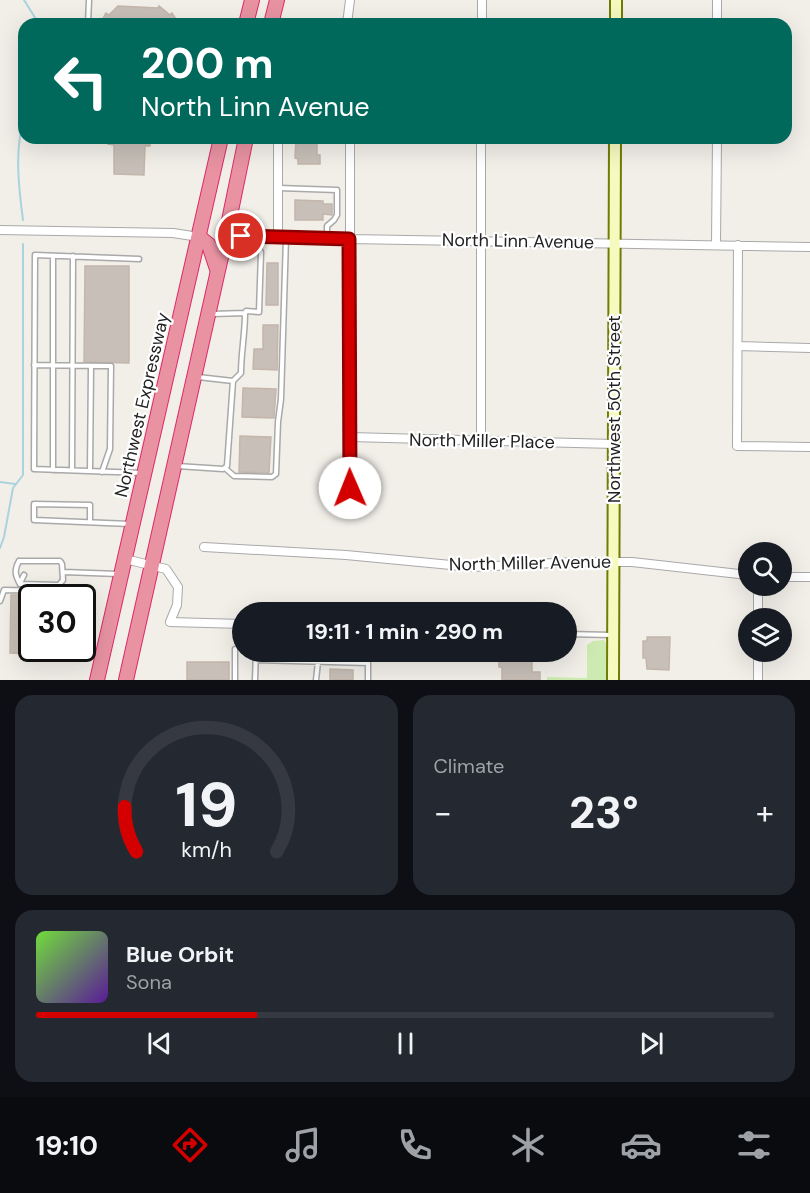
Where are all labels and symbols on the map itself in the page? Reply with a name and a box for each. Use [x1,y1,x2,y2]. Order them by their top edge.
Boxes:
pin [215,210,266,261]
street label: North Linn Avenue [442,228,594,254]
street label: Northwest Expressway [109,310,175,500]
street label: Northwest 50th Street [602,315,626,503]
street label: North Miller Place [409,428,555,454]
position arrow [318,456,382,520]
street label: North Miller Avenue [449,550,611,576]
speed limit sign: 30 [18,584,96,662]

